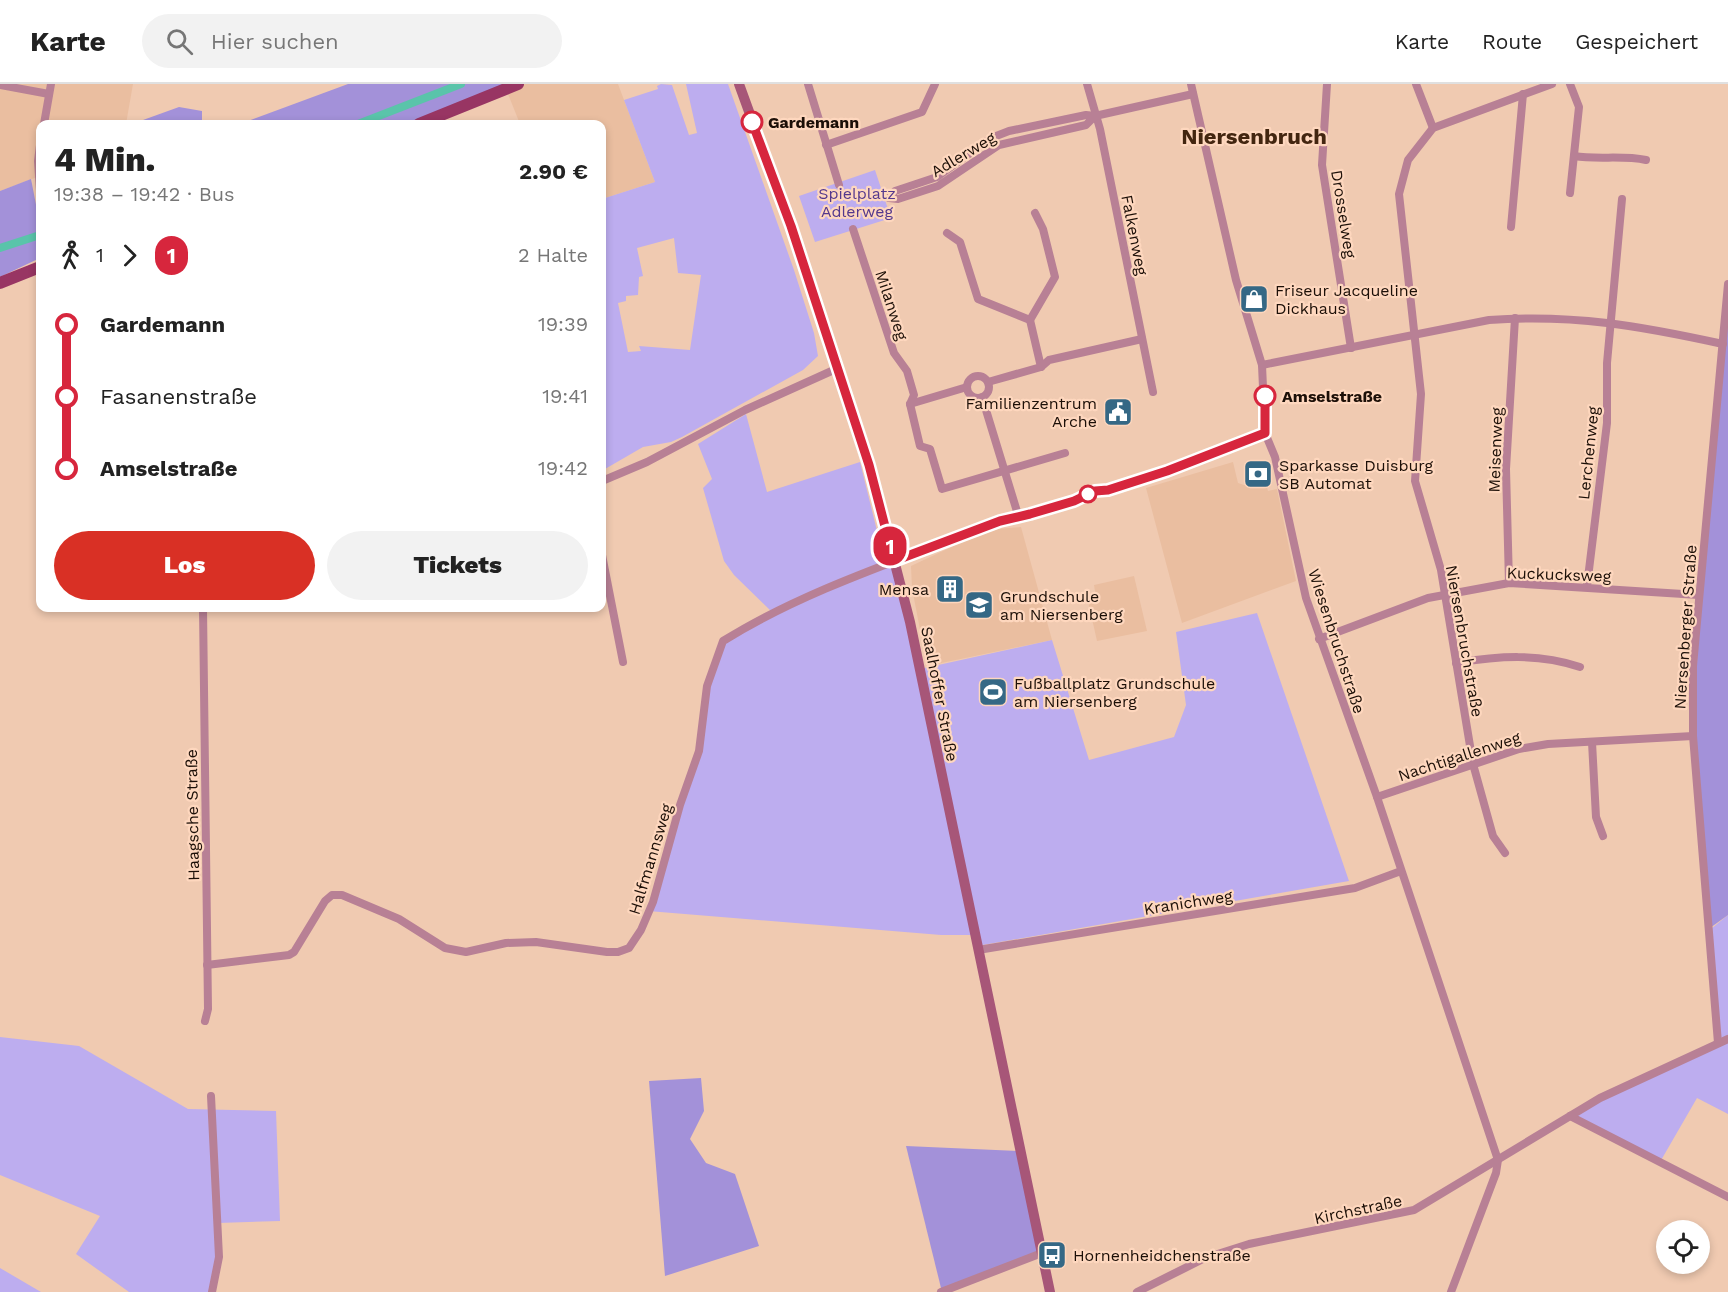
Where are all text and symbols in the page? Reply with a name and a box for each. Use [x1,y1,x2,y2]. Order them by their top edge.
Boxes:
search box [142,14,562,68]
text: Karte [30,25,106,58]
icon: search [163,25,196,58]
text: Hier suchen [211,29,339,54]
text: Karte [1395,29,1449,54]
text: Route [1482,29,1542,54]
text: Gespeichert [1575,29,1698,54]
marker: Gardemann [741,111,763,133]
place label: Gardemann [768,113,859,132]
district label: Niersenbruch [1181,124,1327,149]
street label: Adlerweg [928,128,999,181]
text: 4 Min. [54,140,155,179]
text: 2.90 € [519,159,588,184]
street label: Drosselweg [1327,169,1360,260]
text: 19:38 – 19:42 · Bus [54,182,235,206]
park label: Spielplatz Adlerweg [818,184,896,221]
street label: Falkenweg [1117,193,1152,277]
icon: walk [54,239,87,272]
icon: forward [113,239,146,272]
text: 1 [96,243,104,267]
text: 1 [167,243,176,268]
text: 2 Halte [518,243,588,267]
street label: Milanweg [871,268,912,343]
place label: Friseur Jacqueline Dickhaus [1275,281,1418,318]
shop icon: Friseur Jacqueline Dickhaus [1238,283,1270,315]
text: Gardemann [100,312,225,337]
text: 19:39 [538,312,588,336]
text: Fasanenstraße [100,384,257,409]
text: 19:41 [542,384,588,408]
marker: Amselstraße [1254,385,1276,407]
place label: Amselstraße [1282,387,1382,406]
place label: Familienzentrum Arche [965,394,1097,431]
public building icon: Familienzentrum Arche [1102,396,1134,428]
street label: Lerchenweg [1574,405,1603,501]
street label: Meisenweg [1485,407,1506,493]
text: Amselstraße [100,456,238,481]
text: 19:42 [538,456,588,480]
place label: Sparkasse Duisburg SB Automat [1279,456,1433,493]
bank icon: Sparkasse Duisburg SB Automat [1242,458,1274,490]
unlabelled marker [1079,485,1097,503]
line badge: 1 [870,526,910,566]
button: Los [54,531,315,600]
button: Tickets [327,531,588,600]
text: 1 [885,534,895,559]
street label: Niersenberger Straße [1670,544,1701,710]
street label: Kuckucksweg [1506,563,1612,586]
street label: Niersenbruchstraße [1442,564,1487,719]
street label: Wiesenbruchstraße [1304,566,1369,716]
building icon: Mensa [934,573,966,605]
place label: Mensa [879,580,929,599]
place label: Grundschule am Niersenberg [1000,587,1123,624]
school or university icon: Grundschule am Niersenberg [963,589,995,621]
street label: Saalhoffer Straße [917,625,962,763]
place label: Fußballplatz Grundschule am Niersenberg [1014,674,1215,711]
sports icon: Fußballplatz Grundschule am Niersenberg [977,676,1009,708]
street label: Nachtigallenweg [1396,728,1523,785]
street label: Haagsche Straße [182,749,203,881]
street label: Halfmannsweg [625,801,676,917]
street label: Kranichweg [1142,886,1234,919]
street label: Kirchstraße [1312,1191,1404,1228]
map controls [1656,1220,1710,1274]
button: locate [1656,1220,1710,1274]
bus stop icon: Hornenheidchenstraße [1036,1239,1068,1271]
place label: Hornenheidchenstraße [1073,1246,1251,1265]

